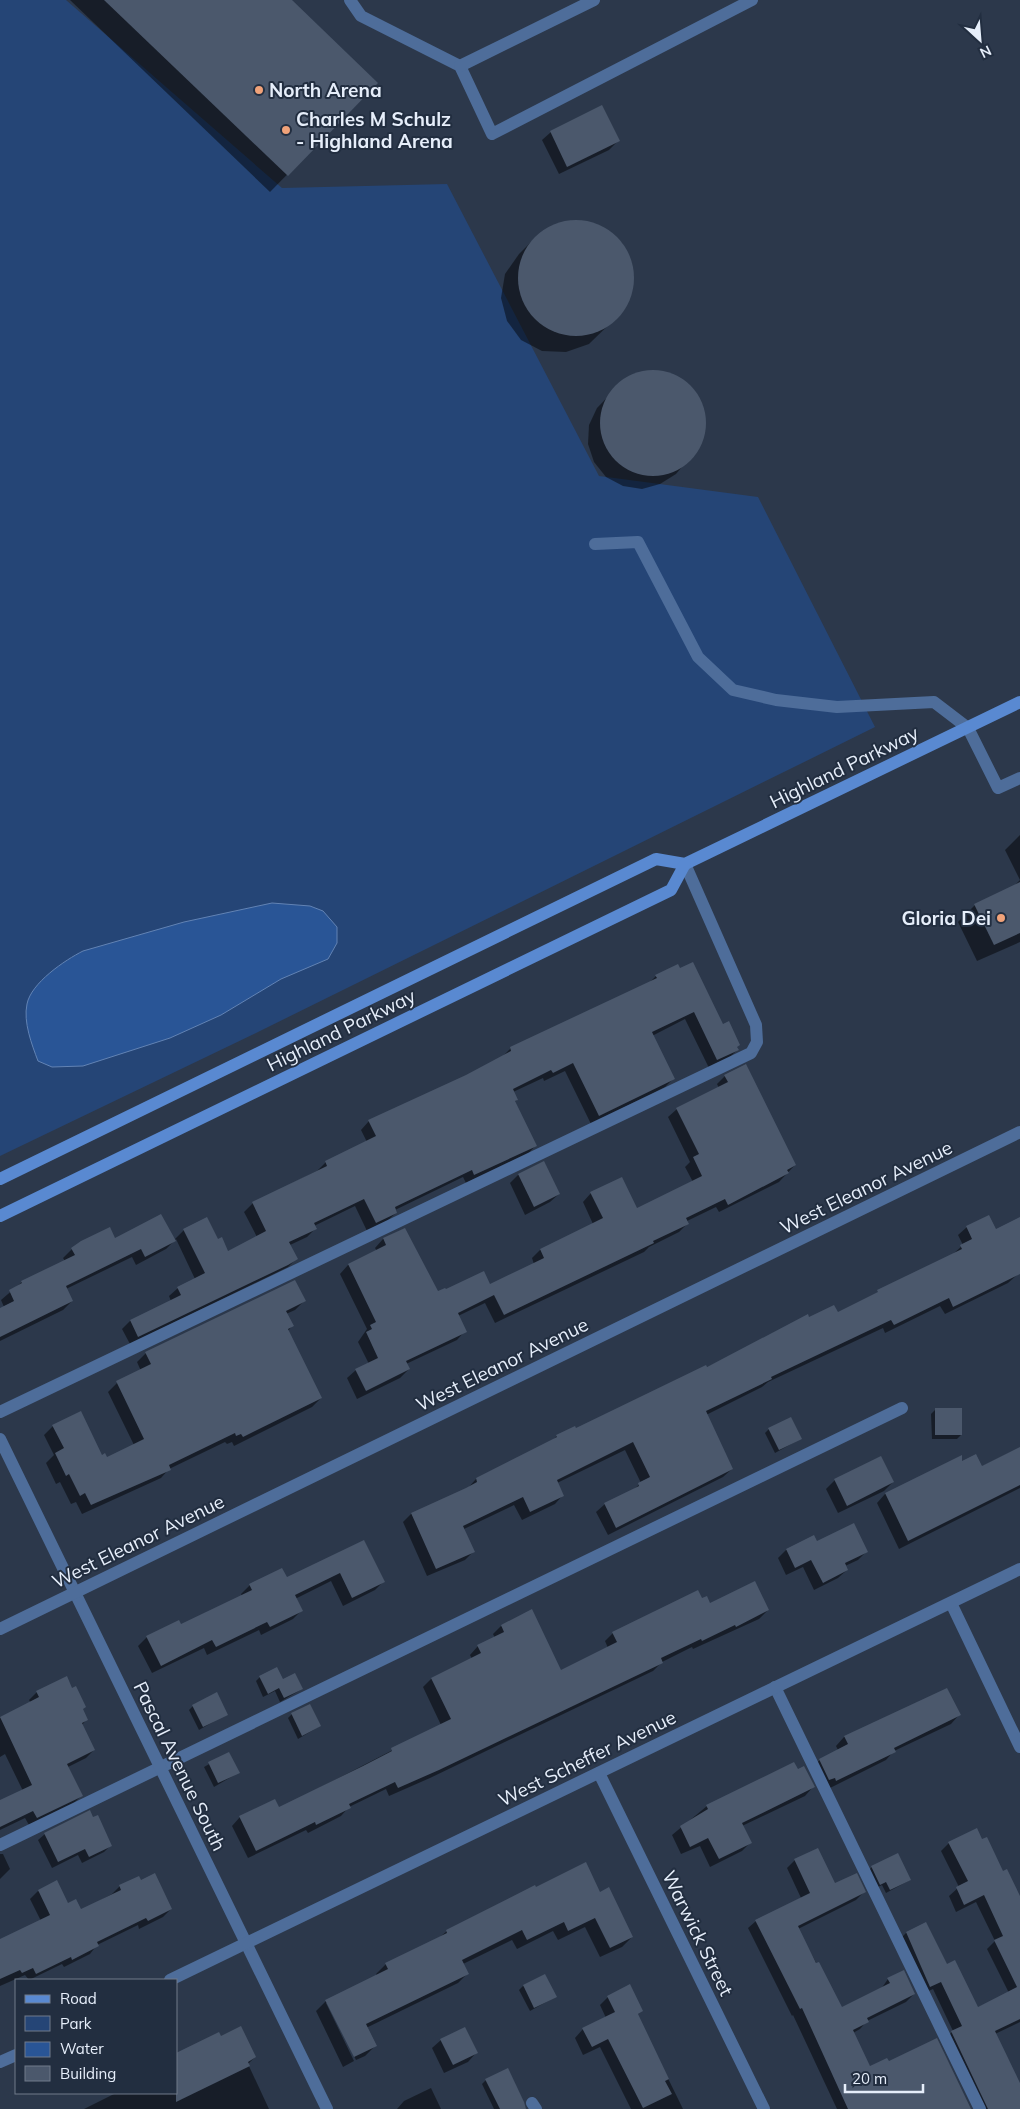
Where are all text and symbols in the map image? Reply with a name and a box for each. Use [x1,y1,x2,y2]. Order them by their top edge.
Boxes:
north arrow [955,15,1005,65]
text: N [977,41,994,62]
place label: North Arena [269,78,382,102]
marker: North Arena [253,84,265,96]
place label: Charles M Schulz - Highland Arena [296,107,453,153]
marker: Charles M Schulz - Highland Arena [280,124,292,136]
street label: Highland Parkway [766,721,922,813]
place label: Gloria Dei [901,906,991,930]
marker: Gloria Dei [995,912,1007,924]
street label: Highland Parkway [263,984,419,1076]
street label: West Eleanor Avenue [776,1135,956,1239]
street label: West Eleanor Avenue [412,1312,592,1416]
street label: West Eleanor Avenue [48,1489,228,1593]
street label: Pascal Avenue South [129,1677,231,1855]
street label: West Scheffer Avenue [494,1705,680,1811]
street label: Warwick Street [657,1866,739,2000]
legend [15,1979,178,2094]
text: Road [60,1989,97,2008]
text: Park [60,2014,92,2033]
text: Water [60,2039,104,2058]
scale bar [845,2062,922,2094]
text: Building [60,2064,116,2083]
text: 20 m [852,2069,887,2088]

